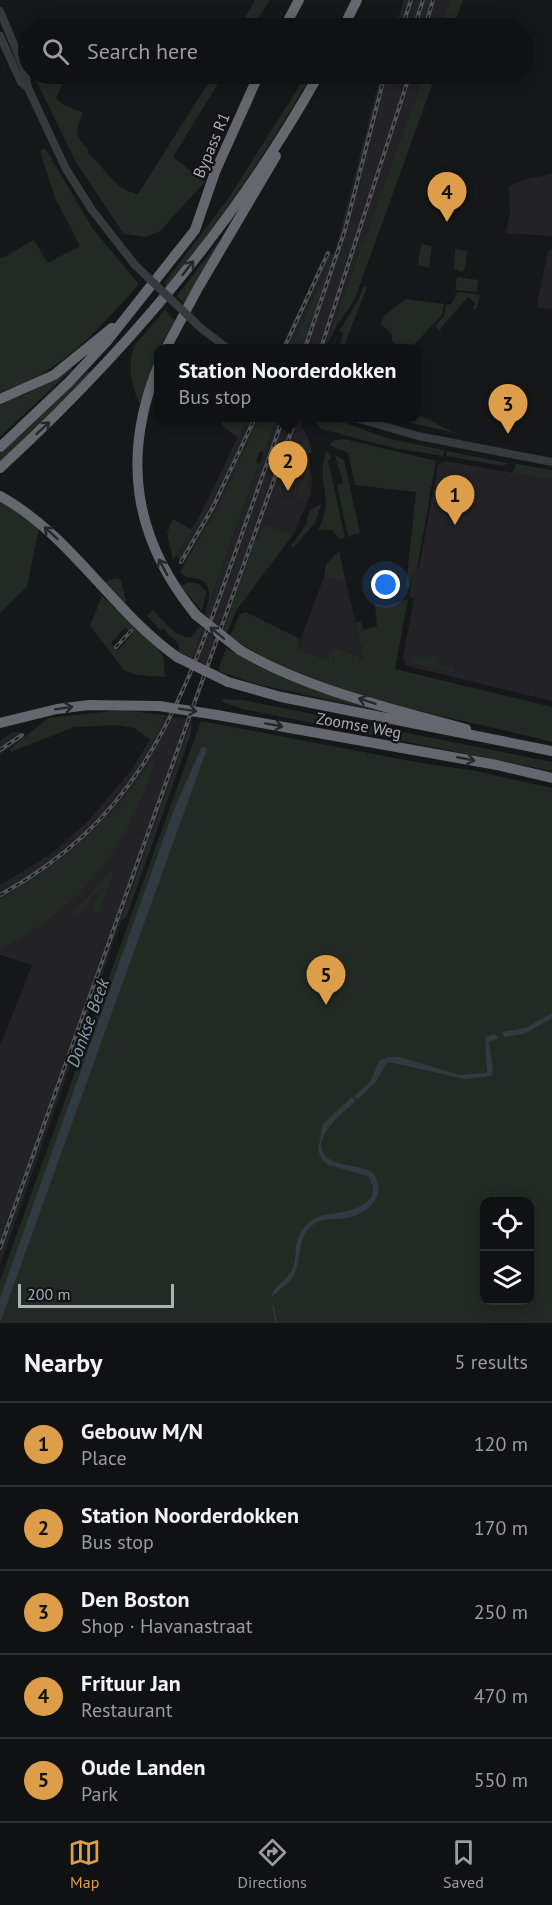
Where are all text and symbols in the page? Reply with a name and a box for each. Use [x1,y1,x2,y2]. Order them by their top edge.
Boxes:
search box [18,18,534,84]
icon: search [39,35,72,68]
text: Search here [87,37,198,65]
street label: Bypass R1 [188,109,234,181]
pin: 4 [428,172,466,222]
one-way arrow [181,261,194,277]
popup [154,344,421,422]
text: Station Noorderdokken [179,356,396,384]
text: Bus stop [179,384,251,410]
pin: 3 [488,384,528,434]
one-way arrow [35,421,50,435]
pin: 2 [268,442,308,491]
pin: 1 [436,476,474,525]
one-way arrow [44,526,59,540]
one-way arrow [157,558,168,576]
your location [371,570,400,599]
one-way arrow [210,627,226,640]
one-way arrow [358,695,377,706]
one-way arrow [54,702,73,713]
one-way arrow [178,705,197,716]
street label: Zoomse Weg [315,708,403,742]
one-way arrow [264,720,284,731]
one-way arrow [456,754,475,765]
pin: 5 [306,956,346,1005]
water label: Donkse Beek [61,974,115,1070]
map controls [480,1197,534,1305]
button: locate [480,1197,534,1251]
button: layers [480,1251,534,1305]
scale bar [18,1281,174,1308]
text: 200 m [27,1284,70,1304]
text: Nearby [24,1346,102,1379]
text: 5 results [455,1349,528,1375]
text: Gebouw M/N [81,1417,203,1445]
text: 1 [38,1431,49,1457]
text: 120 m [474,1431,528,1457]
text: Place [81,1445,127,1471]
text: Station Noorderdokken [81,1501,299,1529]
text: 2 [38,1515,49,1541]
text: 170 m [474,1515,528,1541]
text: Bus stop [81,1529,154,1555]
text: Den Boston [81,1585,189,1613]
text: 3 [38,1599,49,1625]
text: 250 m [474,1599,528,1625]
text: Shop · Havanastraat [81,1613,253,1639]
text: Frituur Jan [81,1669,181,1697]
text: 4 [38,1683,49,1709]
text: 470 m [474,1683,528,1709]
text: Restaurant [81,1697,172,1723]
text: Oude Landen [81,1753,205,1781]
text: 5 [38,1767,49,1793]
text: 550 m [474,1767,528,1793]
text: Park [81,1781,118,1807]
tab: Map [68,1836,101,1892]
tab: Directions [238,1836,307,1892]
tab: Saved [443,1836,484,1892]

